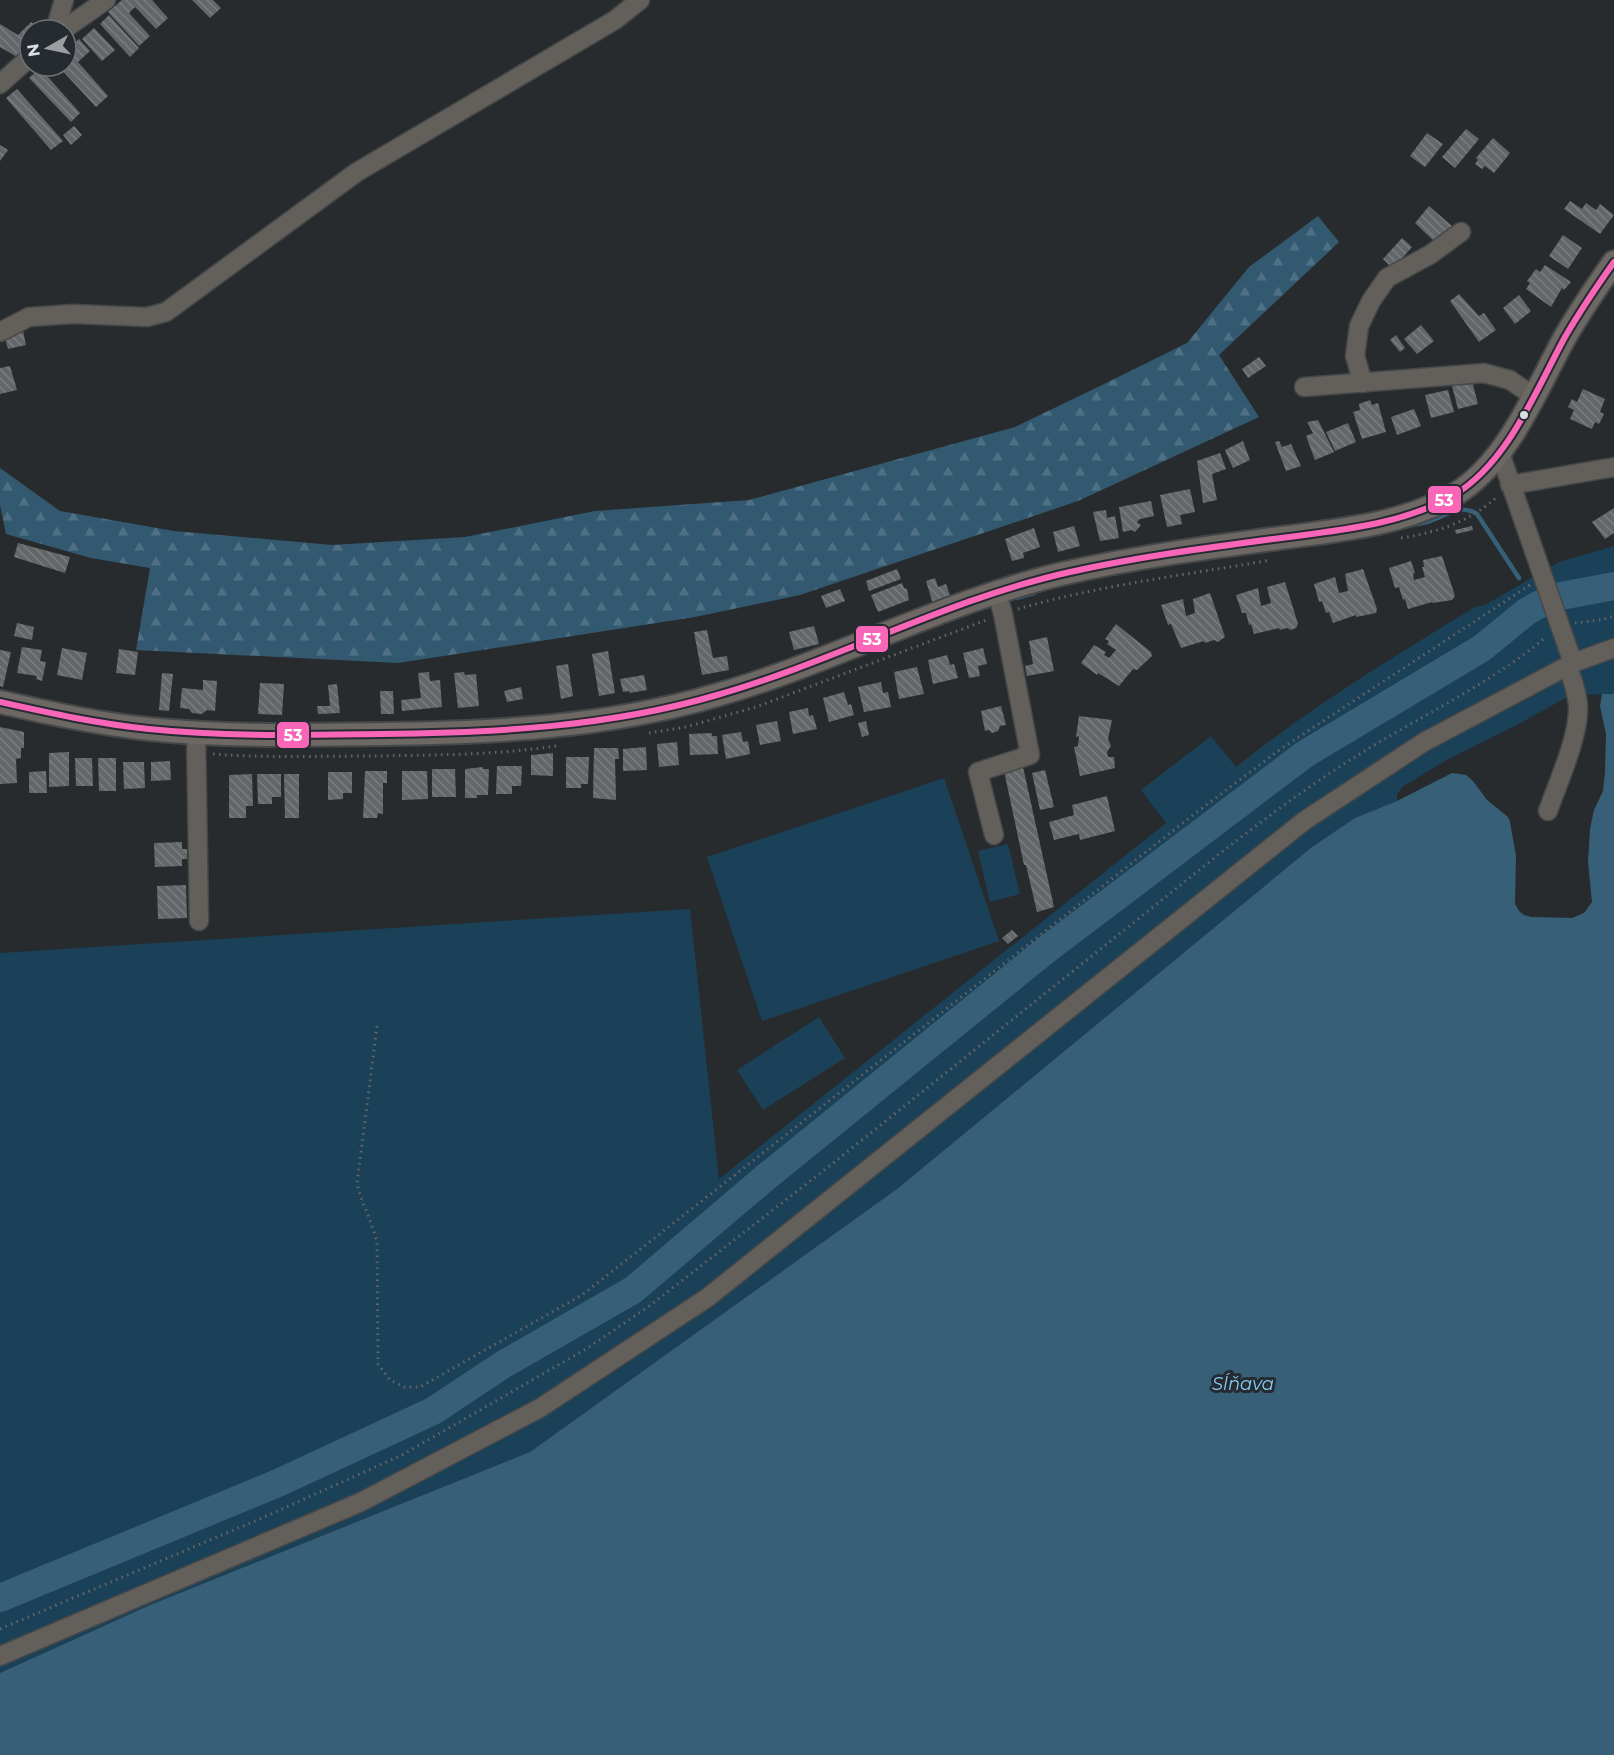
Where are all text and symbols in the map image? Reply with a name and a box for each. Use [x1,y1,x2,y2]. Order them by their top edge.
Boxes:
north arrow [18,18,78,78]
text: N [23,42,44,58]
unlabelled marker [1518,409,1530,421]
line badge: 53 [1427,485,1462,514]
text: 53 [1435,491,1453,510]
line badge: 53 [855,625,889,653]
text: 53 [863,630,881,649]
line badge: 53 [276,721,310,749]
text: 53 [284,726,302,745]
water label: Sĺňava [1212,1373,1274,1395]

